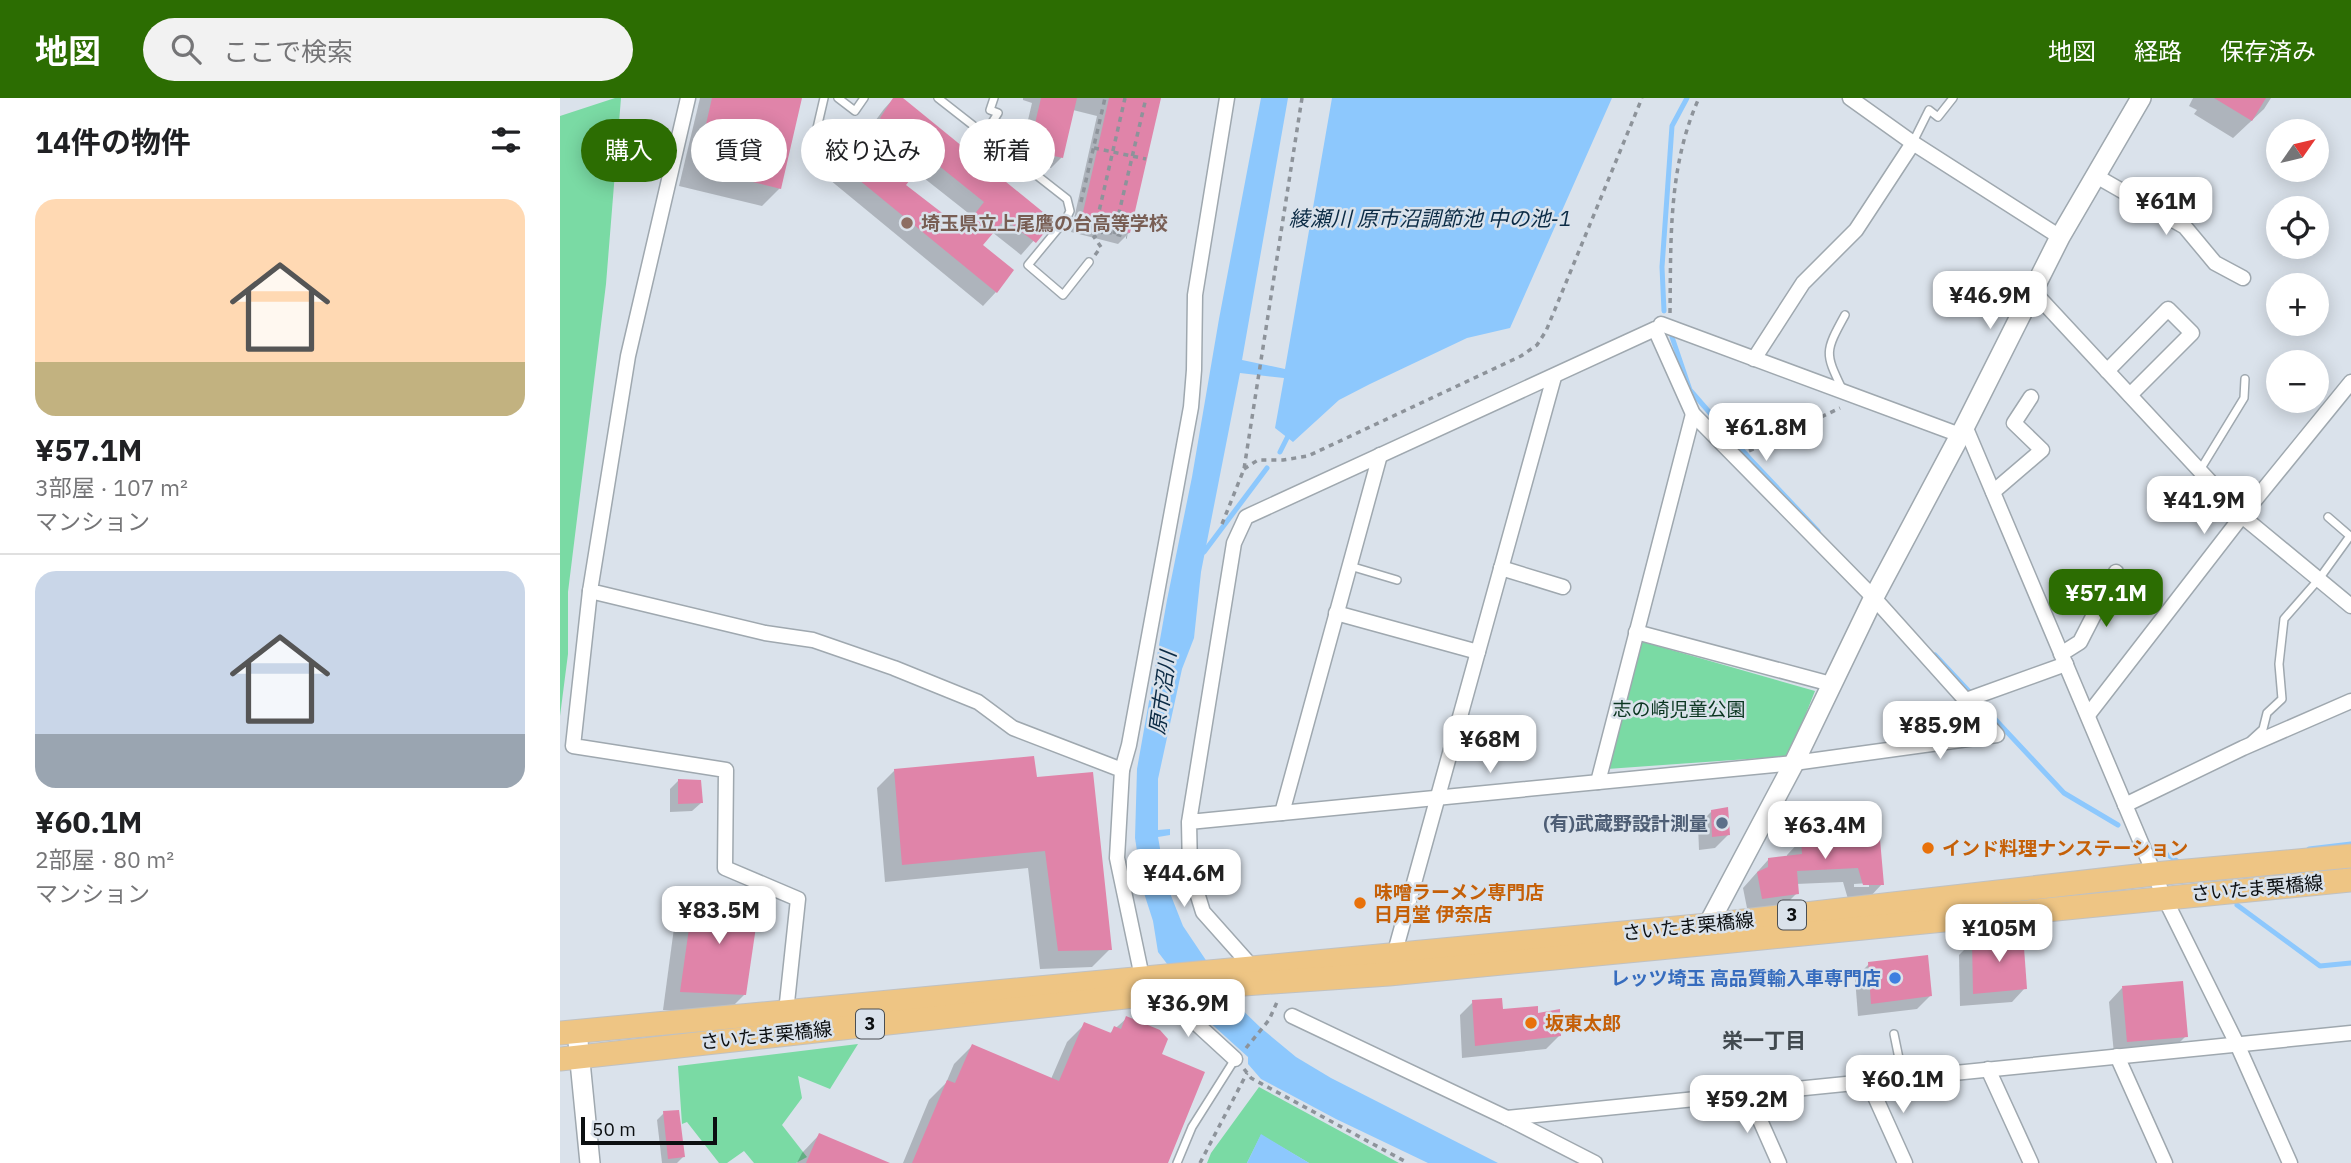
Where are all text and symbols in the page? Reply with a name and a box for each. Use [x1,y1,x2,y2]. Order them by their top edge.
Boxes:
search box [143,18,633,81]
text: 地図 [35,29,101,72]
icon: search [167,30,205,68]
text: ここで検索 [223,34,353,68]
text: 地図 [2048,35,2096,67]
text: 経路 [2134,35,2182,67]
text: 保存済み [2220,35,2316,67]
chip: 購入 [581,119,677,182]
chip: 賃貸 [691,119,787,182]
chip: 絞り込み [801,119,945,182]
chip: 新着 [959,119,1055,182]
north arrow [2266,119,2329,182]
map controls [2266,119,2329,413]
icon: filters [487,121,525,159]
text: 14件の物件 [35,122,191,161]
pin: ¥61M [2125,178,2207,237]
text: ¥61M [2135,185,2197,215]
button: locate [2266,196,2329,259]
water label: 綾瀬川 原市沼調節池 中の池-1 [1289,204,1571,232]
place label: 埼玉県立上尾鷹の台高等学校 [921,211,1168,235]
marker: 埼玉県立上尾鷹の台高等学校 [899,215,915,231]
icon: home [217,244,343,370]
pin: ¥46.9M [1933,272,2047,331]
button: + [2266,273,2329,336]
text: ¥46.9M [1949,279,2031,309]
button: − [2266,350,2329,413]
pin: ¥61.8M [1709,404,1823,463]
text: ¥61.8M [1725,411,1807,441]
text: ¥57.1M [35,430,142,469]
text: 3部屋 · 107 m² [35,472,188,502]
pin: ¥41.9M [2147,476,2261,536]
text: ¥41.9M [2163,484,2245,514]
text: マンション [35,506,150,536]
pin: ¥57.1M [2049,570,2163,629]
text: ¥57.1M [2065,577,2147,607]
icon: home [217,616,343,742]
water label: 原市沼川 [1142,647,1182,736]
park label: 志の崎児童公園 [1612,697,1746,721]
pin: ¥85.9M [1883,702,1997,761]
text: ¥85.9M [1899,709,1981,739]
pin: ¥68M [1449,716,1531,775]
text: ¥68M [1459,723,1521,753]
text: ¥60.1M [35,802,142,841]
pin: ¥63.4M [1768,802,1882,861]
text: ¥63.4M [1784,809,1866,839]
place label: (有)武蔵野設計測量 [1543,811,1708,835]
marker: (有)武蔵野設計測量 [1714,815,1730,831]
place label: インド料理ナンステーション [1942,836,2188,860]
marker: インド料理ナンステーション [1920,840,1936,856]
text: 2部屋 · 80 m² [35,844,174,874]
pin: ¥44.6M [1127,850,1241,909]
text: ¥44.6M [1143,857,1225,887]
street label: さいたま栗橋線 [2190,870,2324,906]
text: マンション [35,878,150,908]
place label: 味噌ラーメン専門店 日月堂 伊奈店 [1374,880,1544,926]
pin: ¥83.5M [662,886,776,946]
text: ¥83.5M [678,894,760,924]
marker: 味噌ラーメン専門店 日月堂 伊奈店 [1352,895,1368,911]
road number: 3 [1778,900,1806,930]
pin: ¥105M [1950,904,2048,964]
street label: さいたま栗橋線 [1621,907,1755,945]
text: ¥105M [1961,912,2037,942]
place label: レッツ埼玉 高品質輸入車専門店 [1611,966,1881,990]
marker: レッツ埼玉 高品質輸入車専門店 [1887,970,1903,986]
pin: ¥36.9M [1131,979,1245,1039]
text: ¥36.9M [1147,987,1229,1017]
road number: 3 [856,1009,884,1038]
place label: 坂東太郎 [1545,1011,1621,1035]
marker: 坂東太郎 [1523,1015,1539,1031]
street label: さいたま栗橋線 [699,1016,833,1054]
district label: 栄一丁目 [1722,1026,1806,1054]
pin: ¥60.1M [1846,1056,1960,1115]
text: ¥60.1M [1862,1063,1944,1093]
pin: ¥59.2M [1690,1076,1804,1135]
text: ¥59.2M [1706,1083,1788,1113]
scale bar [581,1114,718,1146]
text: 50 m [592,1117,636,1141]

